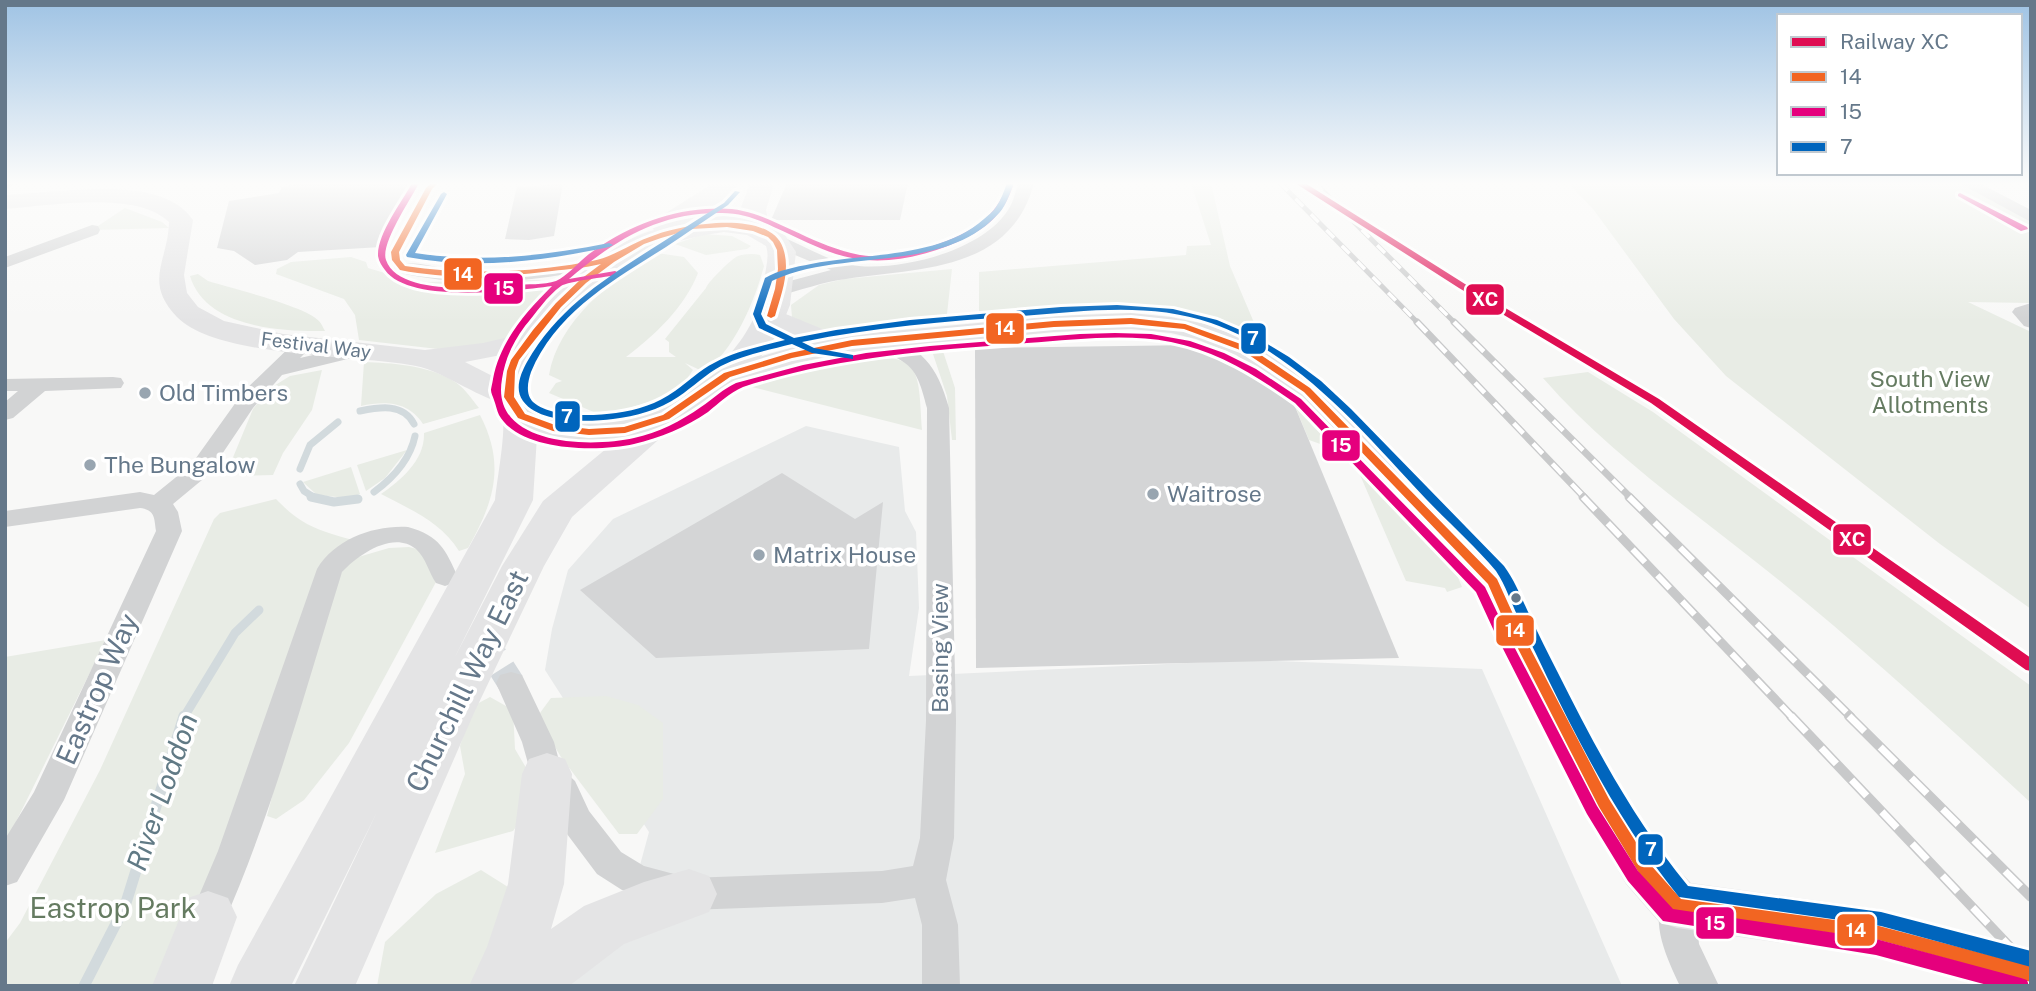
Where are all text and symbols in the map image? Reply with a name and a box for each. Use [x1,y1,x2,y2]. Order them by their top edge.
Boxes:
legend [1777,14,2022,175]
text: Railway XC [1840,29,1949,54]
text: 14 [1840,64,1862,89]
text: 15 [1840,99,1862,124]
text: 7 [1840,134,1853,159]
line badge: 14 [443,257,483,291]
text: 14 [453,263,473,285]
line badge: 15 [483,272,524,305]
text: 15 [494,277,514,299]
line badge: XC [1465,283,1505,316]
text: XC [1472,288,1498,310]
line badge: 14 [985,312,1025,345]
text: 14 [995,317,1015,339]
line badge: 7 [1240,322,1267,355]
street label: Festival Way [260,327,372,363]
text: 7 [1247,327,1259,349]
park label: South View Allotments [1870,365,1991,418]
place label: Old Timbers [159,379,288,406]
marker: Old Timbers [137,385,153,401]
line badge: 7 [554,400,581,433]
text: 7 [561,405,573,427]
line badge: 15 [1321,429,1361,462]
text: 15 [1331,434,1351,456]
place label: The Bungalow [104,451,256,478]
marker: The Bungalow [82,457,98,473]
place label: Waitrose [1167,480,1262,507]
marker: Waitrose [1145,486,1161,502]
line badge: XC [1832,523,1872,556]
text: XC [1839,528,1865,550]
place label: Matrix House [773,541,916,568]
marker: Matrix House [751,547,767,563]
street label: Churchill Way East [398,564,535,797]
street label: Basing View [926,583,953,713]
unlabelled marker [1509,591,1523,605]
street label: Eastrop Way [49,608,145,769]
line badge: 14 [1495,614,1535,647]
text: 14 [1505,619,1525,641]
water label: River Loddon [119,709,204,875]
line badge: 7 [1637,833,1664,866]
text: 7 [1645,838,1657,860]
park label: Eastrop Park [30,891,196,924]
line badge: 15 [1695,906,1735,940]
text: 15 [1705,912,1725,934]
line badge: 14 [1836,913,1876,947]
text: 14 [1846,919,1866,941]

